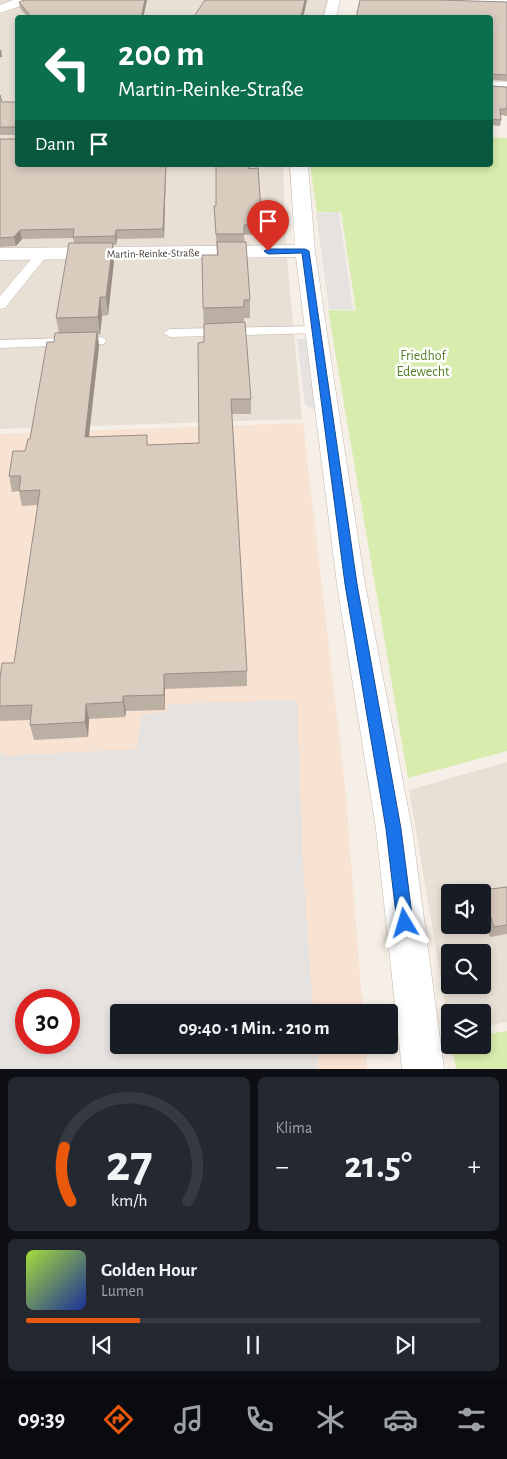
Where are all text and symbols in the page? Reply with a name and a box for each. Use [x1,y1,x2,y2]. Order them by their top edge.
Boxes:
icon: left [35,35,100,100]
text: 200 m [118,37,205,72]
text: Martin-Reinke-Straße [118,78,304,100]
icon: arrive [85,130,113,158]
text: Dann [35,135,75,154]
pin [247,200,289,251]
icon: arrive [254,207,282,235]
street label: Martin-Reinke-Straße [107,247,199,260]
park label: Friedhof Edewecht [397,349,450,379]
map controls [441,884,491,1054]
button: sound [441,884,491,934]
position arrow [378,896,430,948]
button: search [441,944,491,994]
speed limit sign: 30 [15,989,80,1054]
button: layers [441,1004,491,1054]
text: 09:40 · 1 Min. · 210 m [178,1019,330,1038]
text: Klima [276,1120,312,1136]
text: 27 [105,1138,152,1190]
text: 21.5° [344,1147,412,1185]
text: − [276,1153,289,1181]
text: + [468,1153,481,1181]
text: km/h [110,1192,147,1210]
text: Golden Hour [101,1261,197,1280]
text: Lumen [101,1283,144,1299]
icon: previous [88,1331,116,1359]
icon: pause [239,1331,267,1359]
icon: next [391,1331,419,1359]
icon: directions [101,1402,136,1437]
icon: music [171,1402,206,1437]
icon: phone [242,1402,277,1437]
icon: climate [313,1402,348,1437]
icon: car [383,1402,418,1437]
icon: filters [454,1402,489,1437]
text: 09:39 [18,1408,65,1430]

